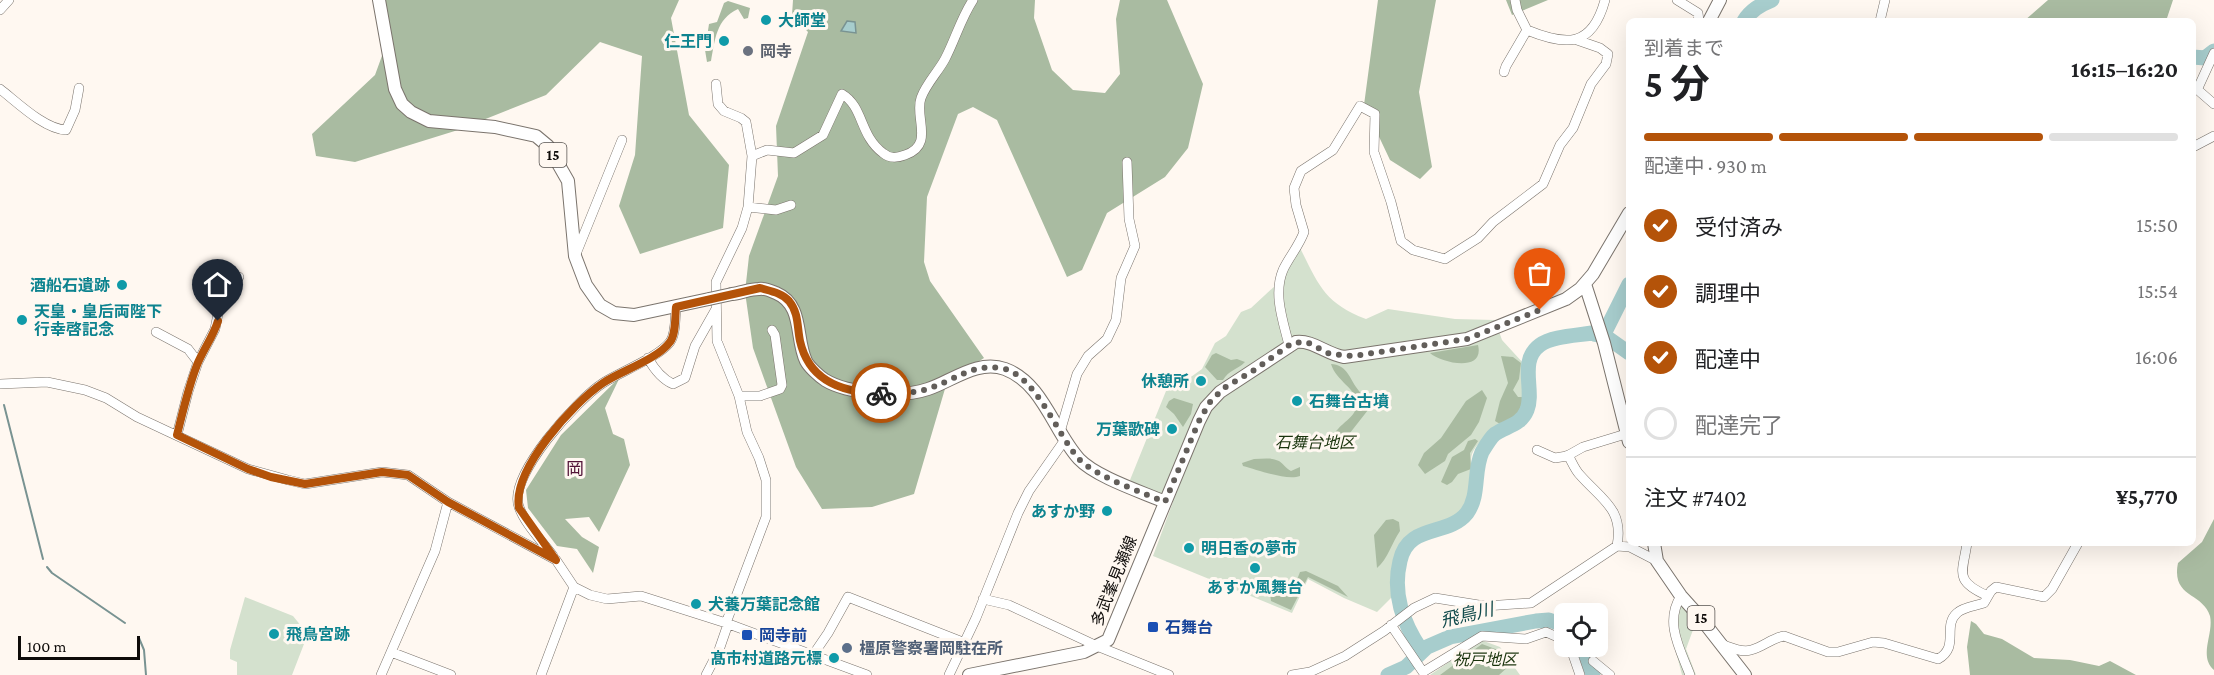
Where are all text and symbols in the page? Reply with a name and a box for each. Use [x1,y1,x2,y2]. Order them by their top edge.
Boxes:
place label: 大師堂 [778,12,826,29]
marker: 大師堂 [759,13,773,27]
place label: 仁王門 [664,33,712,50]
marker: 仁王門 [717,34,731,48]
text: 到着まで [1644,37,1724,59]
place label: 岡寺 [760,43,792,60]
marker: 岡寺 [741,44,755,58]
text: 16:15–16:20 [2071,57,2178,82]
text: 5 分 [1644,62,1710,105]
road number: 15 [540,143,566,167]
text: 配達中 · 930 m [1644,155,1767,177]
icon: check [1644,209,1677,242]
text: 15:50 [2137,214,2178,236]
text: 受付済み [1695,215,1783,240]
pin [1514,248,1565,310]
icon: bag [1523,257,1556,290]
pin [192,259,243,321]
icon: home [201,268,234,301]
icon: check [1644,275,1677,308]
place label: 酒船石遺跡 [30,277,110,294]
marker: 酒船石遺跡 [115,278,129,292]
text: 15:54 [2138,280,2178,302]
text: 調理中 [1695,281,1761,306]
place label: 天皇・皇后両陛下 行幸啓記念 [34,302,162,338]
marker: 天皇・皇后両陛下 行幸啓記念 [15,313,29,327]
icon: check [1644,341,1677,374]
text: 16:06 [2135,346,2178,368]
text: 配達中 [1695,347,1761,372]
courier [851,363,911,423]
place label: 休憩所 [1141,372,1189,390]
marker: 休憩所 [1194,374,1208,388]
icon: bike [865,377,898,410]
place label: 石舞台古墳 [1309,393,1389,410]
marker: 石舞台古墳 [1290,394,1304,408]
text: 配達完了 [1695,413,1783,438]
place label: 万葉歌碑 [1096,421,1160,438]
marker: 万葉歌碑 [1165,422,1179,436]
park label: 石舞台地区 [1275,434,1357,451]
district label: 岡 [566,459,584,479]
text: ¥5,770 [2116,484,2178,509]
text: 注文 #7402 [1644,486,1747,511]
place label: あすか野 [1031,503,1095,520]
marker: あすか野 [1100,504,1114,518]
street label: 多武峯見瀬線 [1088,533,1140,629]
place label: 明日香の夢市 [1201,540,1297,557]
marker: 明日香の夢市 [1182,541,1196,555]
marker: あすか風舞台 [1248,561,1262,575]
place label: あすか風舞台 [1207,579,1303,596]
place label: 犬養万葉記念館 [708,596,820,613]
marker: 犬養万葉記念館 [689,597,703,611]
water label: 飛鳥川 [1438,599,1498,631]
map controls [1554,603,1608,657]
button: locate [1554,603,1608,657]
road number: 15 [1688,606,1714,630]
place label: 石舞台 [1165,619,1213,636]
marker: 石舞台 [1146,620,1160,634]
place label: 飛鳥宮跡 [286,625,350,643]
marker: 飛鳥宮跡 [267,627,281,641]
place label: 岡寺前 [759,627,807,644]
marker: 岡寺前 [740,628,754,642]
scale bar [18,633,140,660]
text: 100 m [27,638,66,655]
place label: 橿原警察署岡駐在所 [859,640,1003,657]
marker: 橿原警察署岡駐在所 [840,641,854,655]
place label: 髙市村道路元標 [710,649,822,667]
marker: 髙市村道路元標 [827,651,841,665]
park label: 祝戸地区 [1453,651,1519,668]

